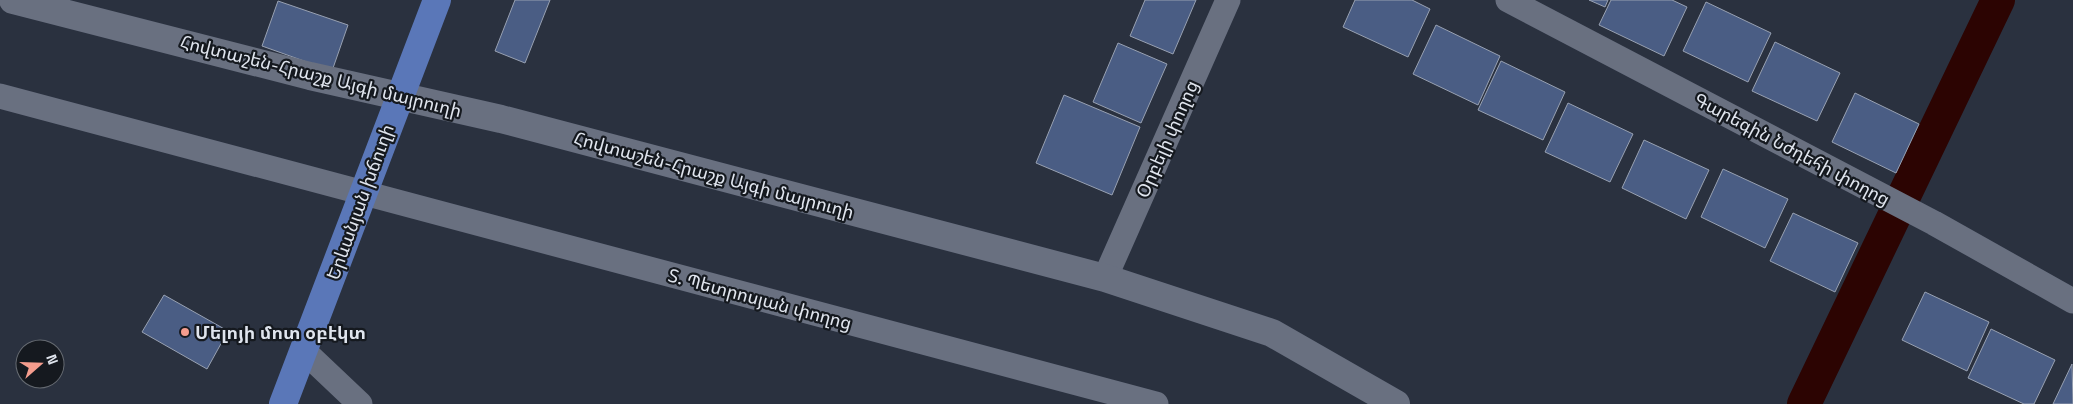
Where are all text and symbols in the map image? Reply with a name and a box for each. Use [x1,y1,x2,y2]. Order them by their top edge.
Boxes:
street label: Հովտաշեն-Հրաշք Այգի մայրուղի [178,30,464,122]
street label: Օրբելի փողոց [1131,77,1203,201]
street label: Գարեգին Նժդեհի փողոց [1690,87,1894,211]
street label: Երևանյան խճուղի [321,121,399,283]
street label: Հովտաշեն-Հրաշք Այգի մայրուղի [571,126,857,224]
street label: Տ. Պետրոսյան փողոց [666,263,854,335]
place label: Մելոյի մոտ օբէկտ [195,321,366,344]
marker: Մելոյի մոտ օբէկտ [179,326,191,338]
north arrow [15,339,65,389]
text: N [42,352,62,367]

